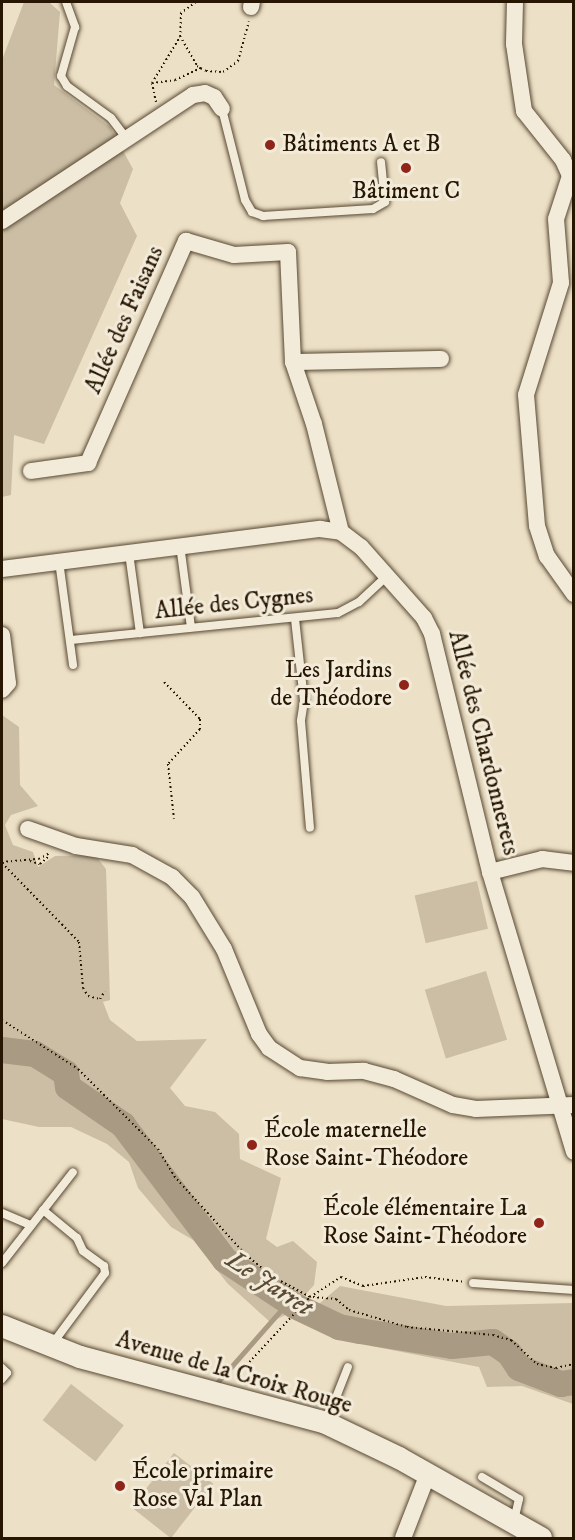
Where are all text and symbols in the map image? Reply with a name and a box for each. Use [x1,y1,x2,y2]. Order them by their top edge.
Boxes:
place label: Bâtiments A et B [282,131,441,159]
marker: Bâtiments A et B [263,138,277,152]
marker: Bâtiment C [399,161,413,175]
place label: Bâtiment C [352,178,460,206]
street label: Allée des Faisans [80,242,170,398]
street label: Allée des Cygnes [153,581,315,627]
street label: Allée des Chardonnerets [441,628,525,858]
place label: Les Jardins de Théodore [270,657,392,713]
marker: Les Jardins de Théodore [397,678,411,692]
place label: École maternelle Rose Saint-Théodore [264,1117,468,1173]
marker: École maternelle Rose Saint-Théodore [245,1138,259,1152]
place label: École élémentaire La Rose Saint-Théodore [323,1195,527,1251]
marker: École élémentaire La Rose Saint-Théodore [532,1216,546,1230]
water label: Le Jarret [220,1245,318,1323]
street label: Avenue de la Croix Rouge [113,1325,355,1421]
place label: École primaire Rose Val Plan [132,1458,273,1514]
marker: École primaire Rose Val Plan [113,1479,127,1493]

